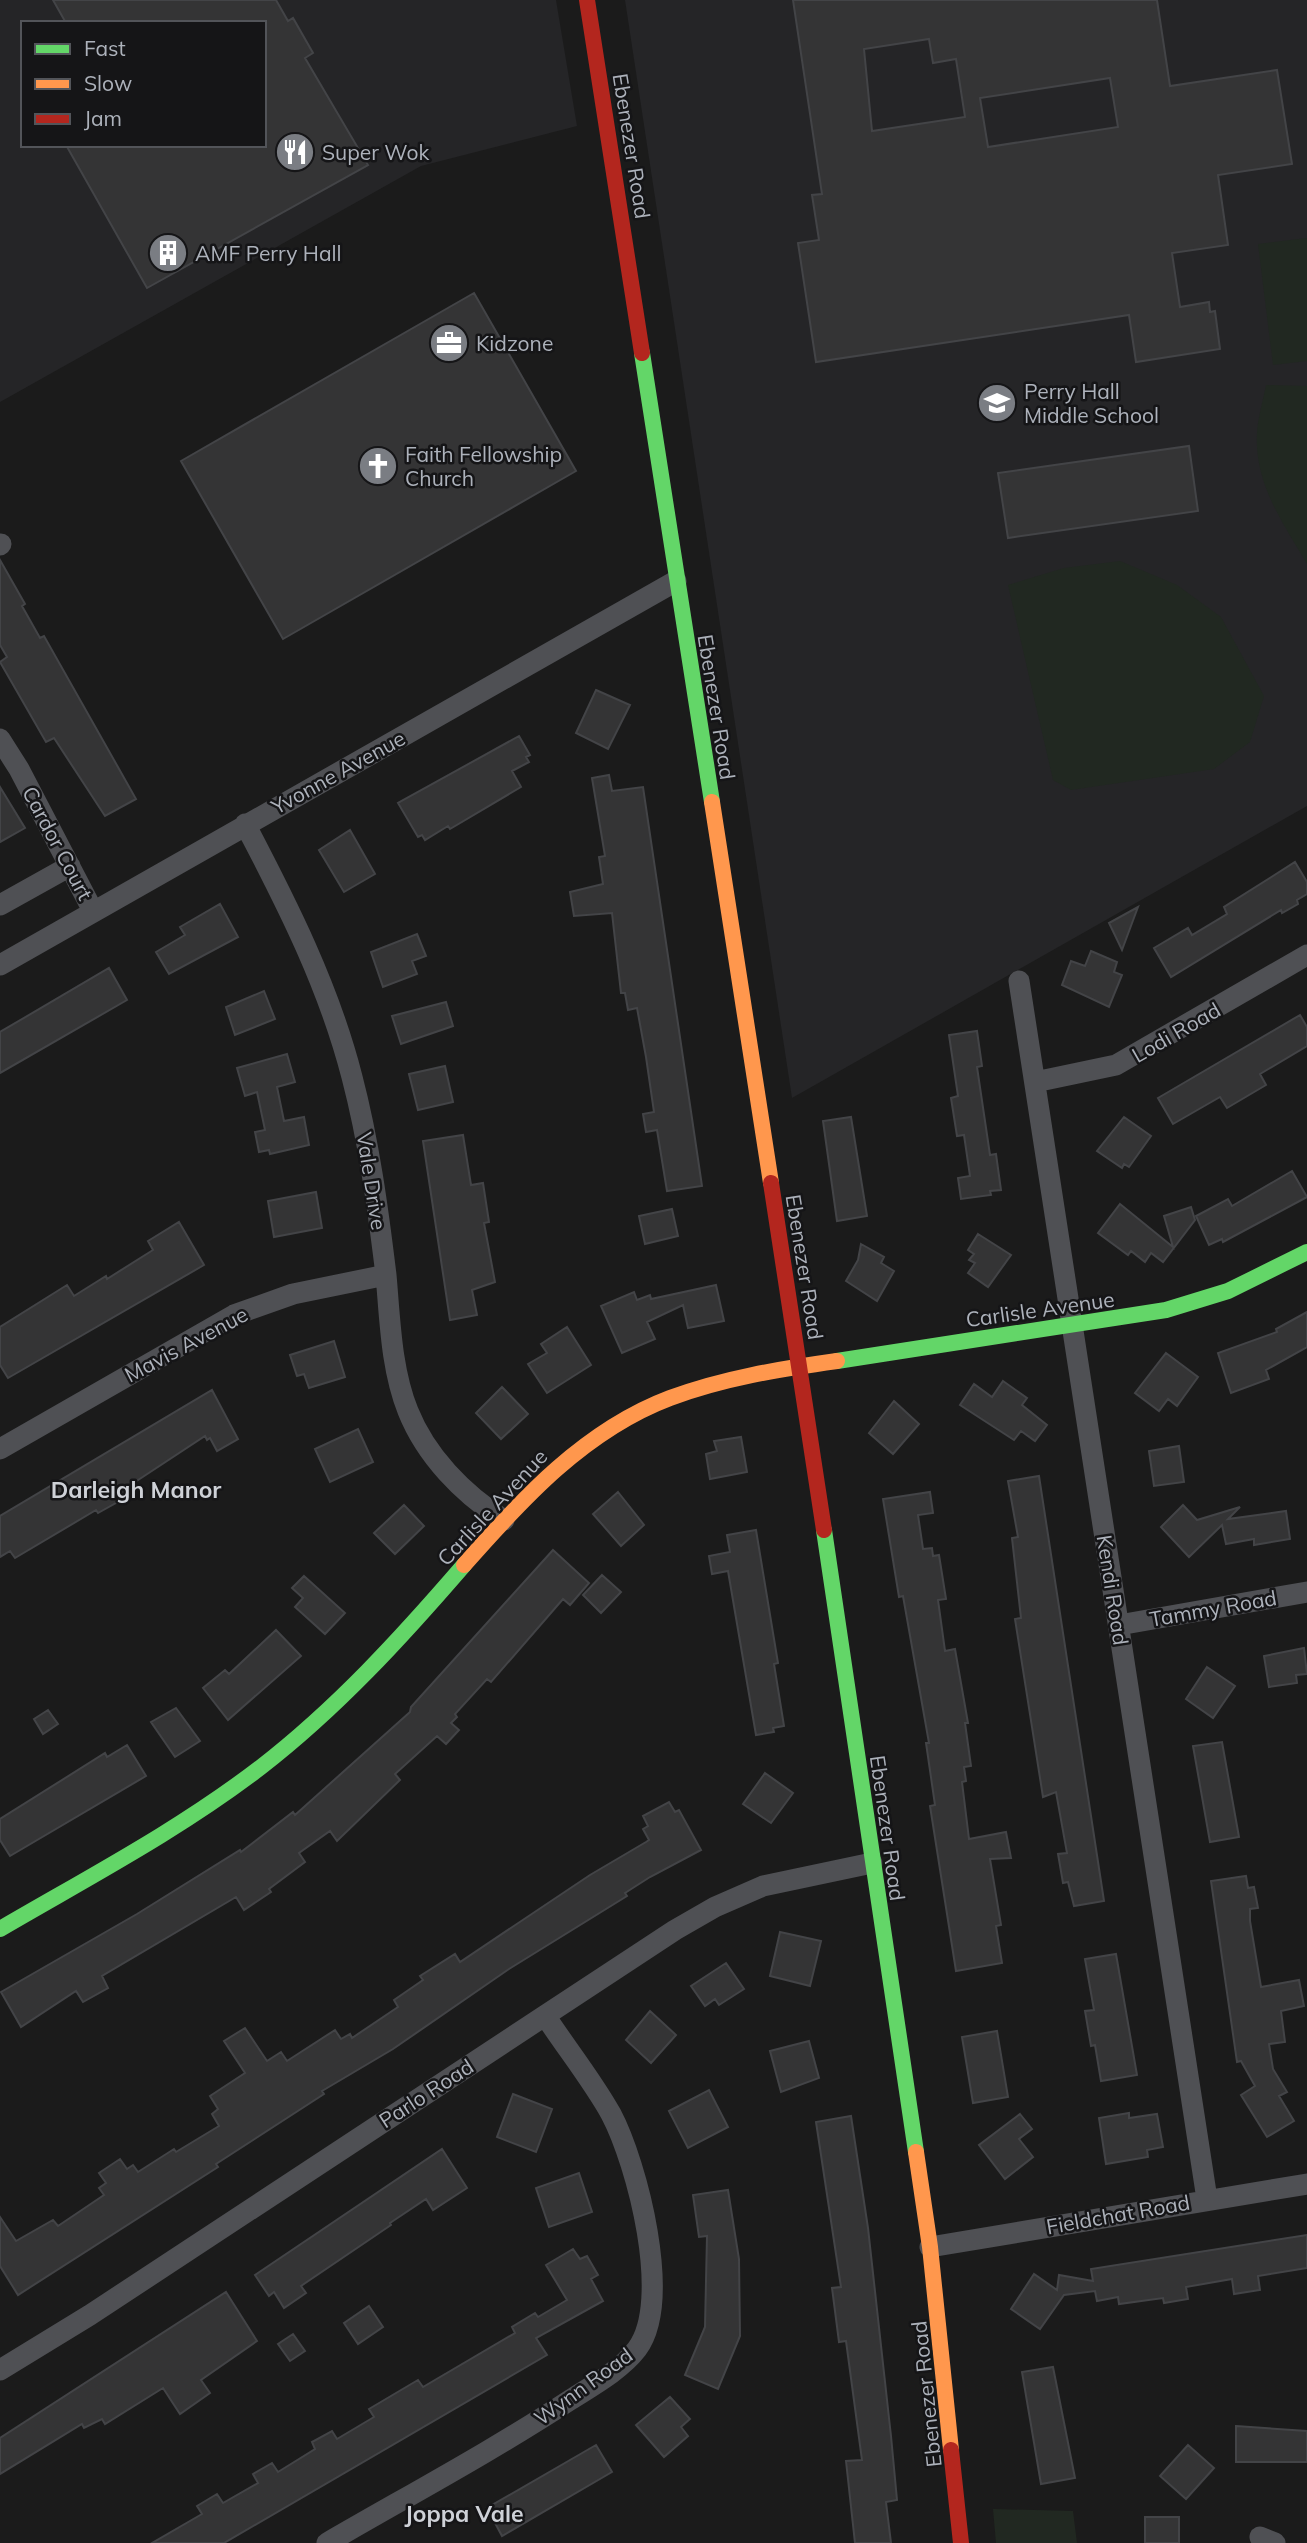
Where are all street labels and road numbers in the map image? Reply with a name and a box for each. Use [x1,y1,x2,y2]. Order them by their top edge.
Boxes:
street label: Ebenezer Road [608,71,656,221]
street label: Ebenezer Road [693,632,741,782]
street label: Yvonne Avenue [266,725,409,820]
street label: Cardor Court [17,782,99,904]
street label: Lodi Road [1127,996,1225,1068]
street label: Vale Drive [351,1130,393,1232]
street label: Ebenezer Road [781,1192,829,1342]
street label: Carlisle Avenue [964,1286,1116,1332]
street label: Mavis Avenue [120,1301,252,1387]
street label: Carlisle Avenue [431,1443,553,1571]
street label: Kendi Road [1091,1533,1135,1647]
street label: Tammy Road [1147,1584,1279,1632]
street label: Ebenezer Road [865,1754,911,1902]
street label: Parlo Road [374,2053,478,2133]
street label: Fieldchat Road [1044,2189,1192,2239]
street label: Ebenezer Road [905,2320,947,2468]
street label: Wynn Road [529,2342,637,2430]

